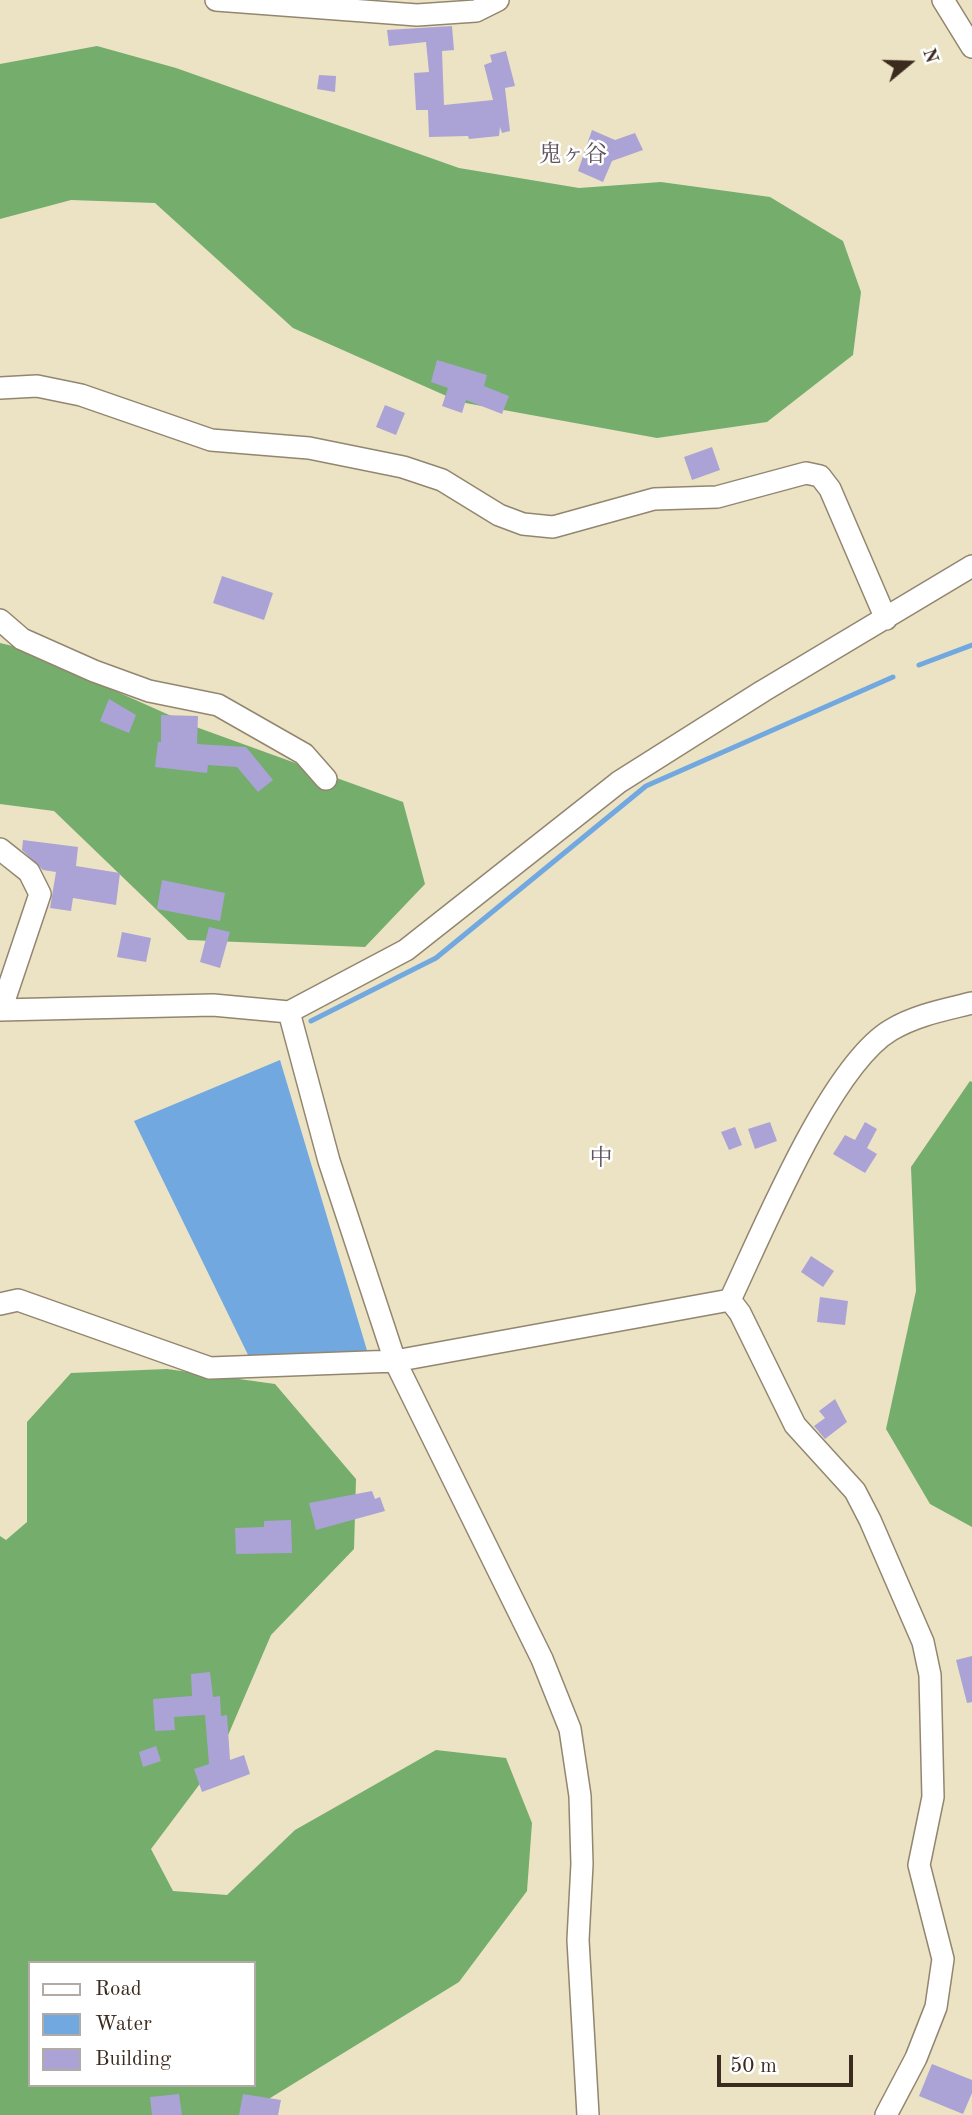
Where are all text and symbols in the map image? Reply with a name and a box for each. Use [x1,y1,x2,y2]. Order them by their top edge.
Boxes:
north arrow [874,28,944,98]
text: N [918,46,941,66]
district label: 鬼ヶ谷 [539,141,607,169]
district label: 中 [590,1145,612,1173]
legend [28,1961,256,2087]
text: Road [95,1979,142,2000]
text: Water [95,2014,152,2035]
scale bar [720,2042,856,2086]
text: Building [95,2049,171,2070]
text: 50 m [730,2056,777,2077]

